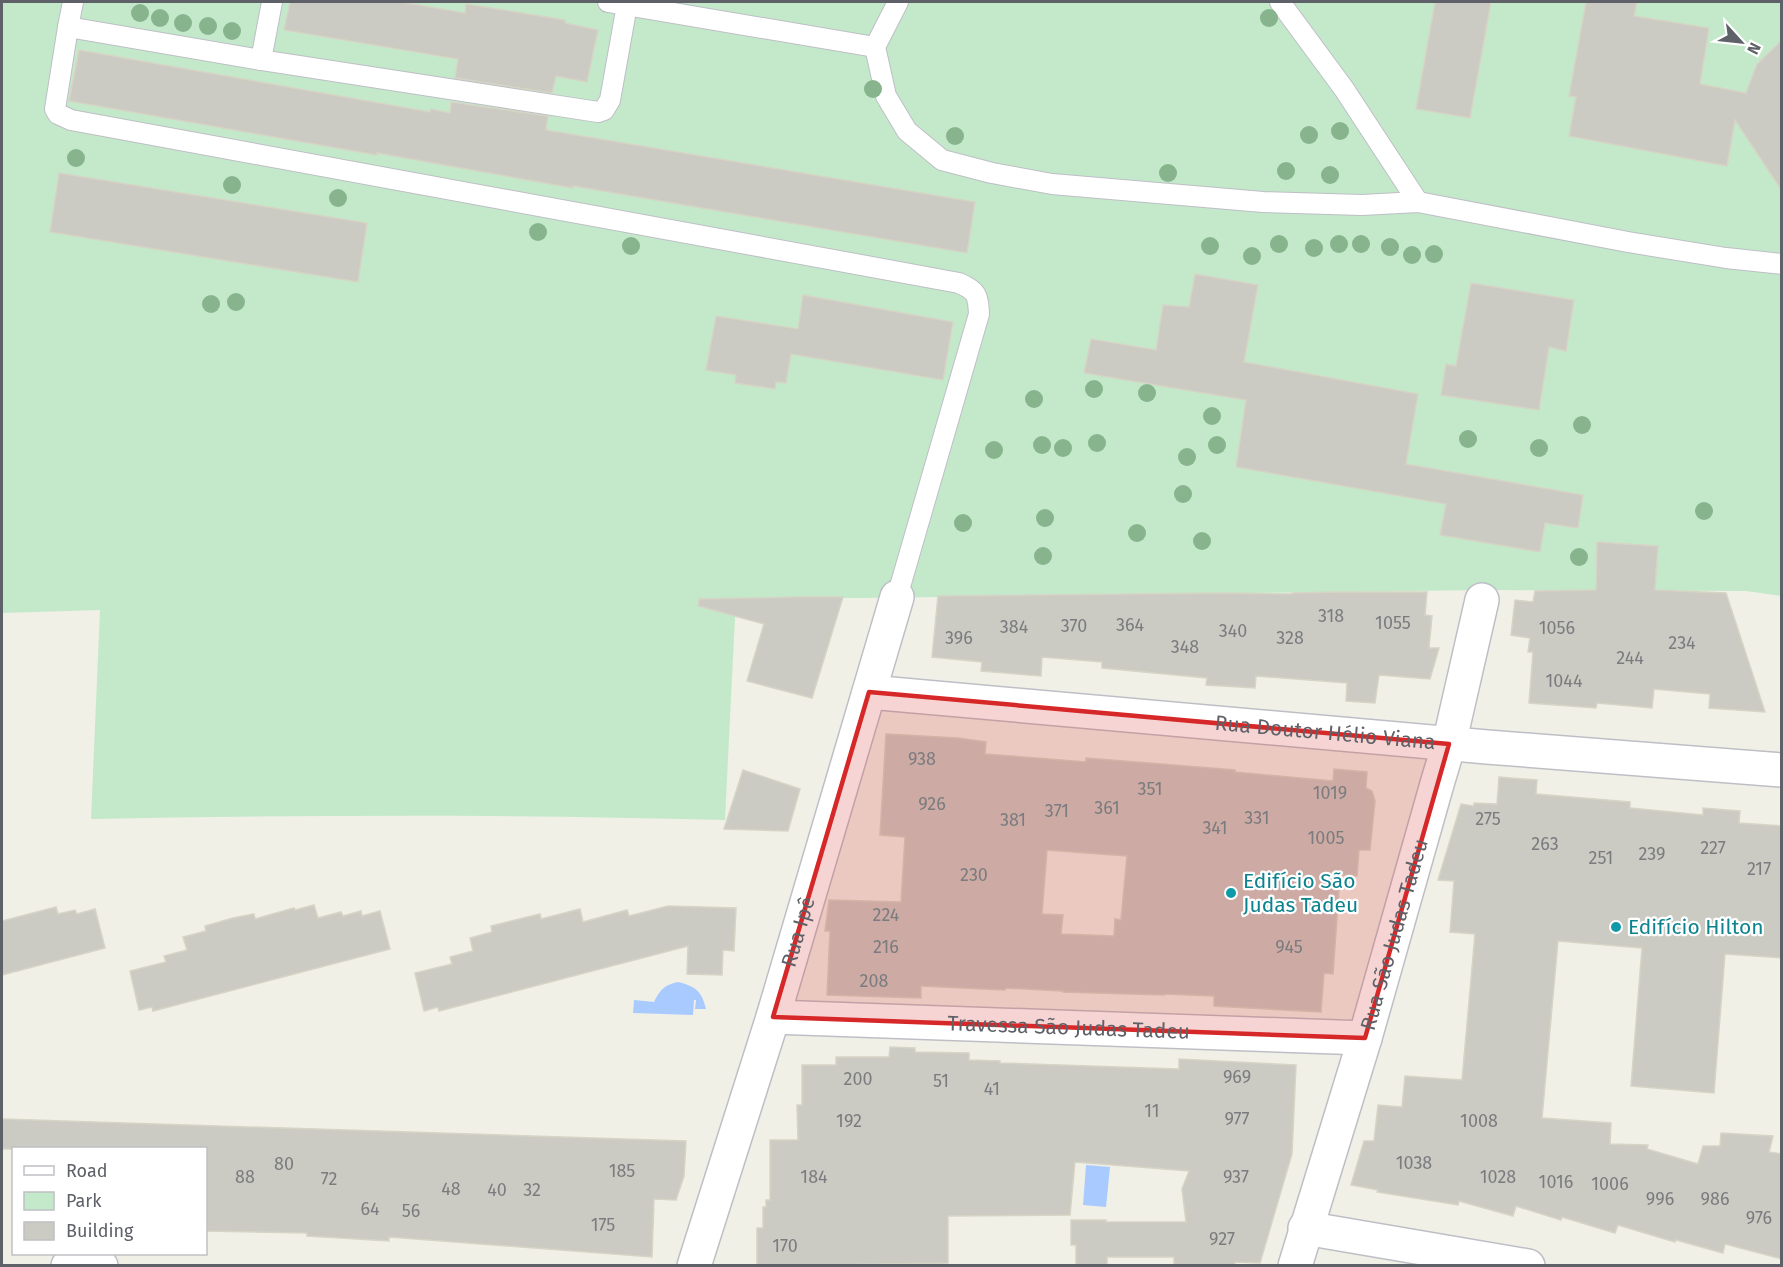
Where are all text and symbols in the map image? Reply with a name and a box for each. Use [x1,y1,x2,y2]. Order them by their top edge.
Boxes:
north arrow [1711,12,1771,72]
text: N [1743,40,1765,58]
house number: 318 [1318,605,1344,627]
house number: 1055 [1375,612,1411,634]
house number: 364 [1116,614,1144,636]
house number: 370 [1061,615,1087,637]
house number: 384 [1000,616,1029,638]
house number: 1056 [1539,617,1575,639]
house number: 340 [1219,620,1247,642]
house number: 396 [945,627,973,649]
house number: 328 [1276,627,1304,649]
house number: 234 [1668,632,1696,654]
house number: 348 [1171,636,1199,658]
house number: 244 [1616,647,1644,669]
house number: 1044 [1546,670,1583,692]
street label: Rua Doutor Hélio Viana [1214,710,1437,755]
house number: 938 [908,748,936,770]
house number: 351 [1138,778,1162,800]
house number: 1019 [1313,782,1347,804]
house number: 926 [918,793,946,815]
house number: 361 [1094,797,1120,819]
house number: 371 [1045,800,1069,822]
house number: 331 [1244,807,1270,829]
house number: 275 [1475,808,1501,830]
house number: 381 [1000,809,1026,831]
house number: 341 [1202,817,1228,839]
house number: 1005 [1308,827,1344,849]
house number: 263 [1531,833,1559,855]
street label: Rua São Judas Tadeu [1355,836,1434,1033]
house number: 227 [1700,837,1726,859]
house number: 239 [1638,843,1666,865]
house number: 251 [1589,847,1613,869]
house number: 217 [1747,858,1771,880]
house number: 230 [960,864,988,886]
place label: Edifício São Judas Tadeu [1243,868,1358,918]
marker: Edifício São Judas Tadeu [1224,886,1238,900]
street label: Rua Ipê [775,894,821,970]
house number: 224 [873,904,900,926]
place label: Edifício Hilton [1628,914,1764,940]
marker: Edifício Hilton [1609,920,1623,934]
house number: 216 [873,936,899,958]
house number: 945 [1275,936,1303,958]
house number: 208 [860,970,889,992]
street label: Travessa São Judas Tadeu [947,1010,1191,1045]
house number: 969 [1223,1066,1251,1088]
house number: 200 [844,1068,873,1090]
house number: 51 [933,1070,949,1092]
house number: 41 [984,1078,1000,1100]
house number: 11 [1144,1100,1160,1122]
house number: 977 [1224,1108,1250,1130]
house number: 192 [836,1110,862,1132]
house number: 1008 [1460,1110,1498,1132]
legend [12,1147,207,1255]
house number: 1038 [1396,1152,1432,1174]
house number: 80 [274,1153,294,1175]
text: Road [66,1160,108,1182]
house number: 185 [609,1160,635,1182]
house number: 88 [235,1166,255,1188]
house number: 184 [800,1166,828,1188]
house number: 937 [1223,1166,1249,1188]
house number: 1028 [1480,1166,1516,1188]
house number: 72 [321,1168,337,1190]
house number: 1016 [1539,1171,1573,1193]
house number: 1006 [1591,1173,1629,1195]
house number: 48 [441,1178,461,1200]
house number: 40 [487,1179,507,1201]
house number: 32 [523,1179,541,1201]
house number: 996 [1646,1188,1674,1210]
house number: 986 [1701,1188,1729,1210]
text: Park [66,1190,102,1212]
house number: 64 [360,1198,380,1220]
house number: 56 [402,1200,420,1222]
house number: 976 [1746,1207,1772,1229]
house number: 175 [591,1214,615,1236]
text: Building [66,1220,134,1242]
house number: 927 [1209,1228,1235,1250]
house number: 170 [772,1235,798,1257]

